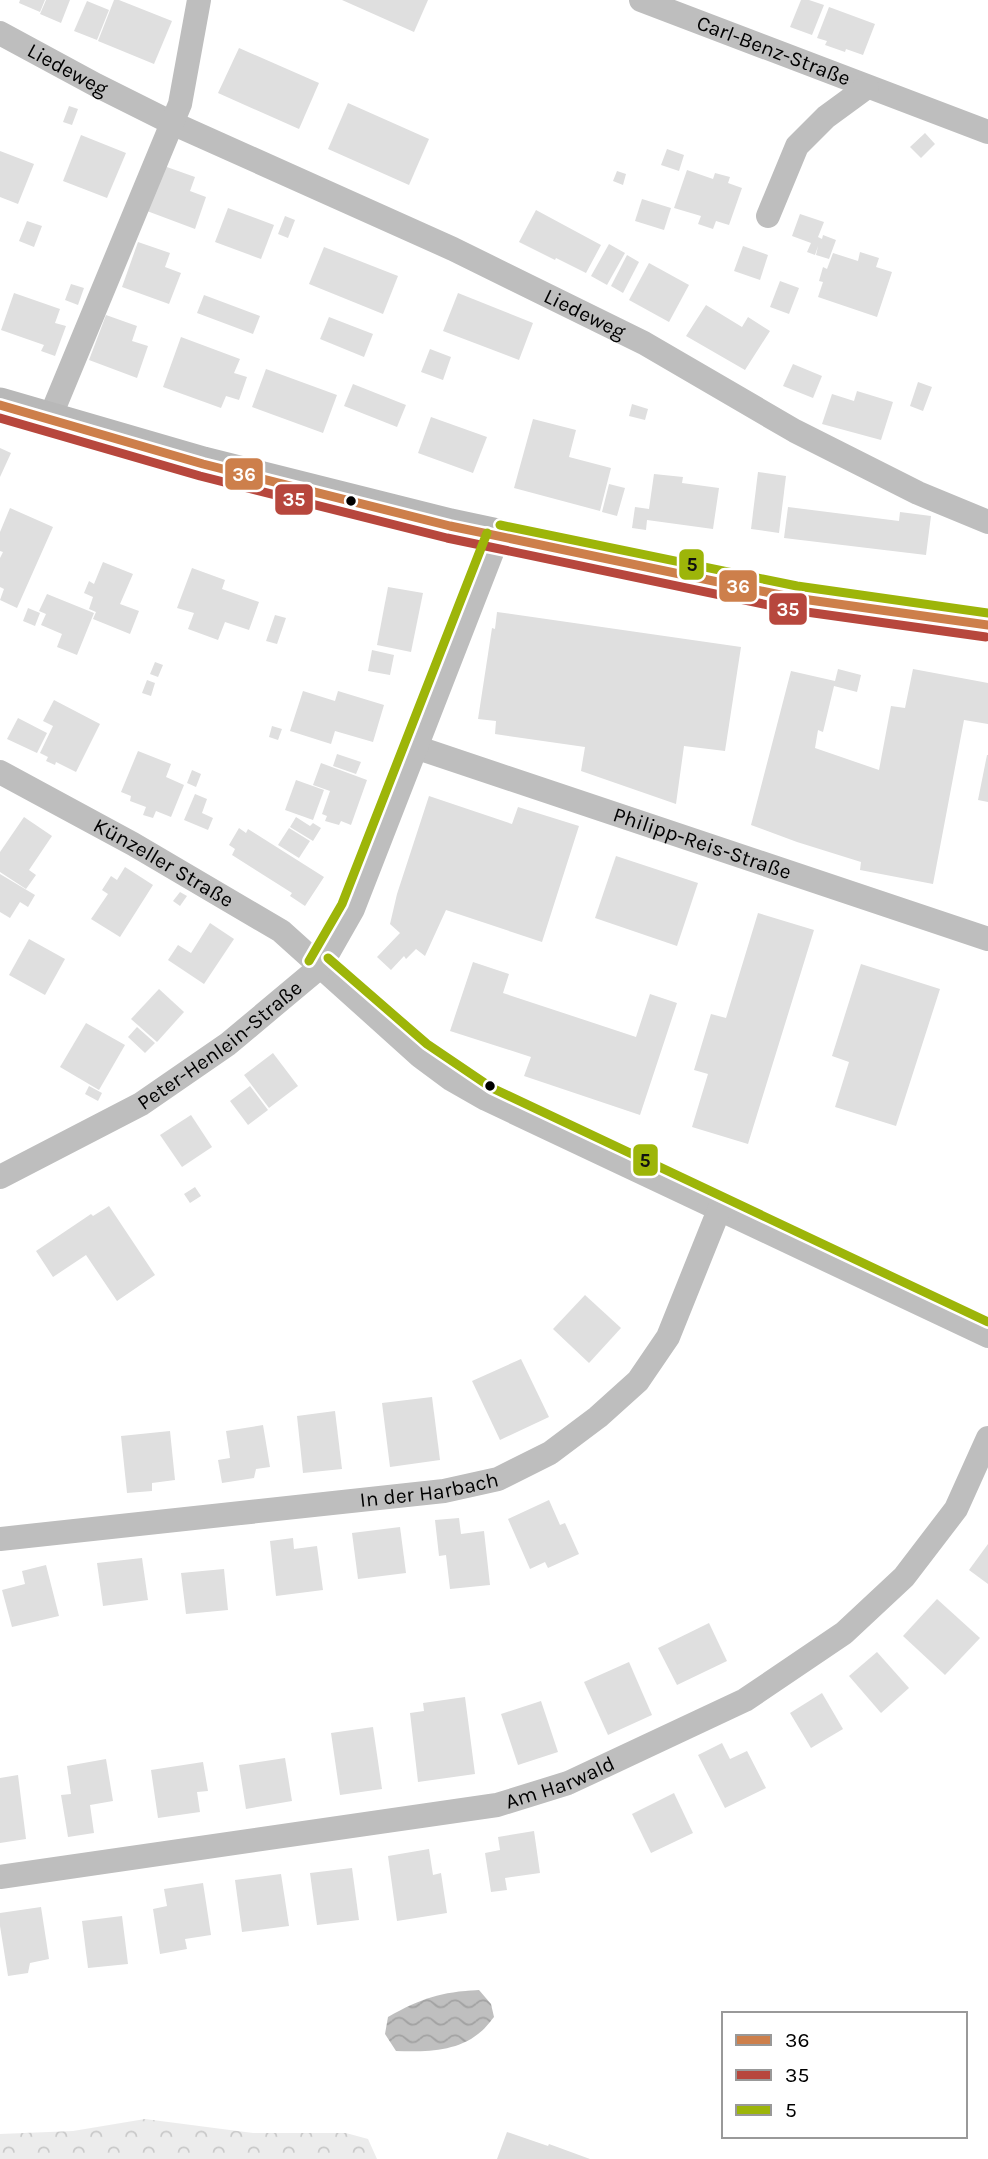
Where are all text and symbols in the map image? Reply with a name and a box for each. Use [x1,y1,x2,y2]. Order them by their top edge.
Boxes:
street label: Carl-Benz-Straße [694,10,854,91]
street label: Liedeweg [23,38,112,101]
street label: Liedeweg [540,284,630,344]
line badge: 36 [224,457,264,491]
text: 36 [232,464,256,486]
line badge: 35 [274,483,314,516]
text: 35 [283,489,305,511]
unlabelled marker [344,494,358,508]
line badge: 5 [678,548,705,581]
text: 5 [686,554,698,576]
line badge: 36 [718,569,758,603]
text: 36 [726,576,750,598]
line badge: 35 [768,592,808,626]
text: 35 [777,599,799,621]
street label: Philipp-Reis-Straße [610,802,794,884]
street label: Künzeller Straße [89,813,238,912]
street label: Peter-Henlein-Straße [133,975,307,1115]
unlabelled marker [483,1079,497,1093]
line badge: 5 [632,1143,659,1177]
text: 5 [639,1150,651,1172]
street label: In der Harbach [359,1467,501,1512]
street label: Am Harwald [502,1751,618,1814]
legend [722,2012,967,2138]
text: 36 [785,2028,809,2052]
text: 35 [785,2063,809,2087]
text: 5 [785,2098,797,2122]

